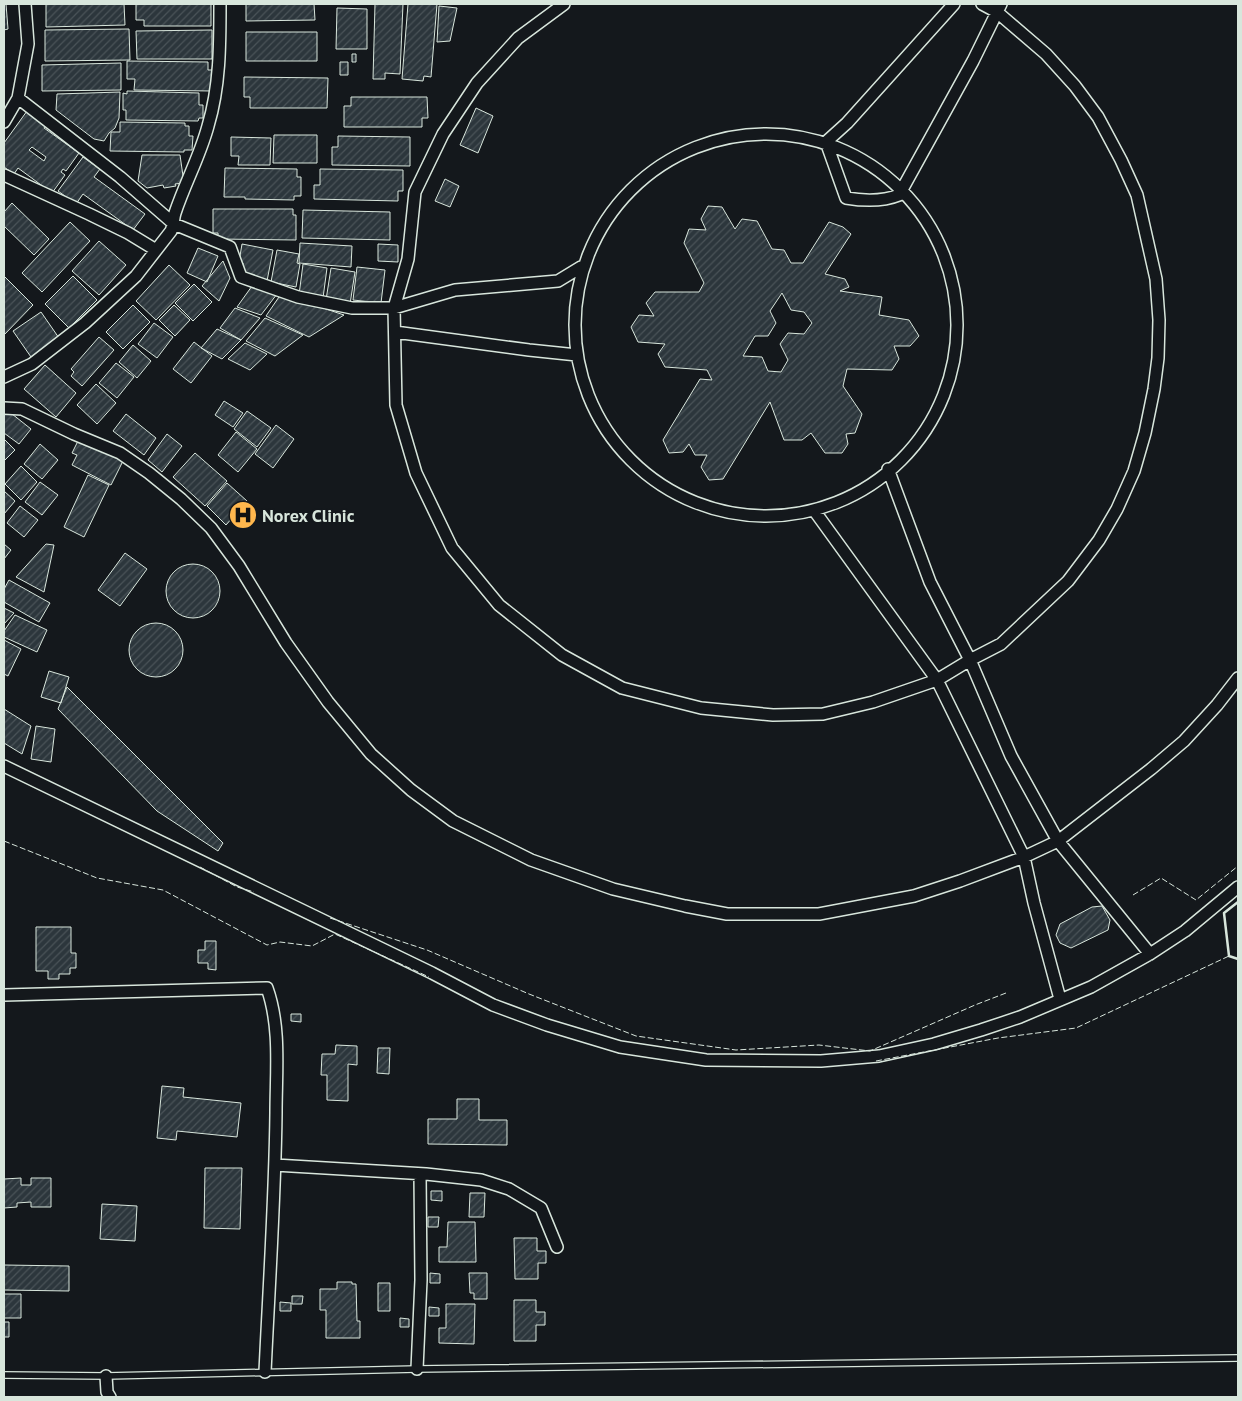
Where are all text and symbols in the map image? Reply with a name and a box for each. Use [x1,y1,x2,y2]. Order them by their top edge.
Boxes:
hospital icon: Norex Clinic [228,500,258,530]
place label: Norex Clinic [262,504,355,527]

